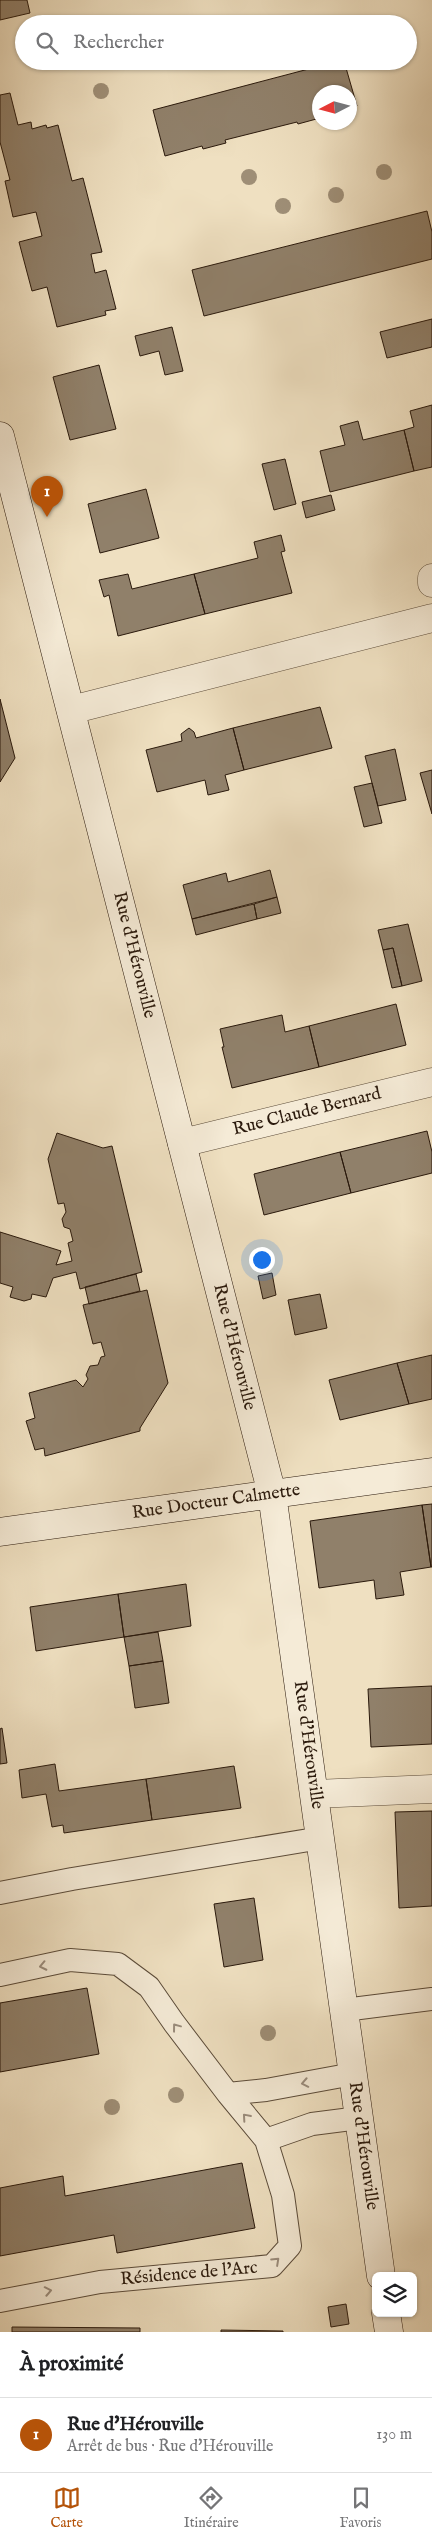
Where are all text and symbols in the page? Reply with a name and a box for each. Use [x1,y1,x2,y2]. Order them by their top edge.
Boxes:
search box [15,15,417,70]
icon: search [33,29,61,57]
text: Rechercher [73,31,164,55]
north arrow [312,85,357,130]
pin: 1 [31,476,63,517]
street label: Rue d'Hérouville [107,889,161,1021]
street label: Rue Claude Bernard [230,1082,384,1142]
your location [249,1247,275,1273]
street label: Rue d'Hérouville [207,1281,261,1413]
street label: Rue Docteur Calmette [130,1479,302,1525]
street label: Rue d'Hérouville [288,1679,328,1811]
one-way arrow [39,1960,48,1971]
one-way arrow [174,2024,182,2033]
one-way arrow [300,2077,309,2088]
street label: Rue d'Hérouville [343,2080,383,2212]
one-way arrow [243,2114,252,2123]
street label: Résidence de l'Arc [119,2257,259,2291]
one-way arrow [270,2258,279,2267]
map controls [372,2272,417,2317]
button: layers [372,2272,417,2317]
one-way arrow [43,2287,52,2297]
text: À proximité [20,2351,123,2378]
text: Rue d'Hérouville [67,2413,204,2437]
text: 1 [33,2425,39,2445]
text: 130 m [376,2425,412,2445]
text: Arrêt de bus · Rue d'Hérouville [67,2437,273,2457]
tab: Carte [50,2484,83,2532]
tab: Itinéraire [184,2484,239,2532]
tab: Favoris [340,2484,382,2532]

